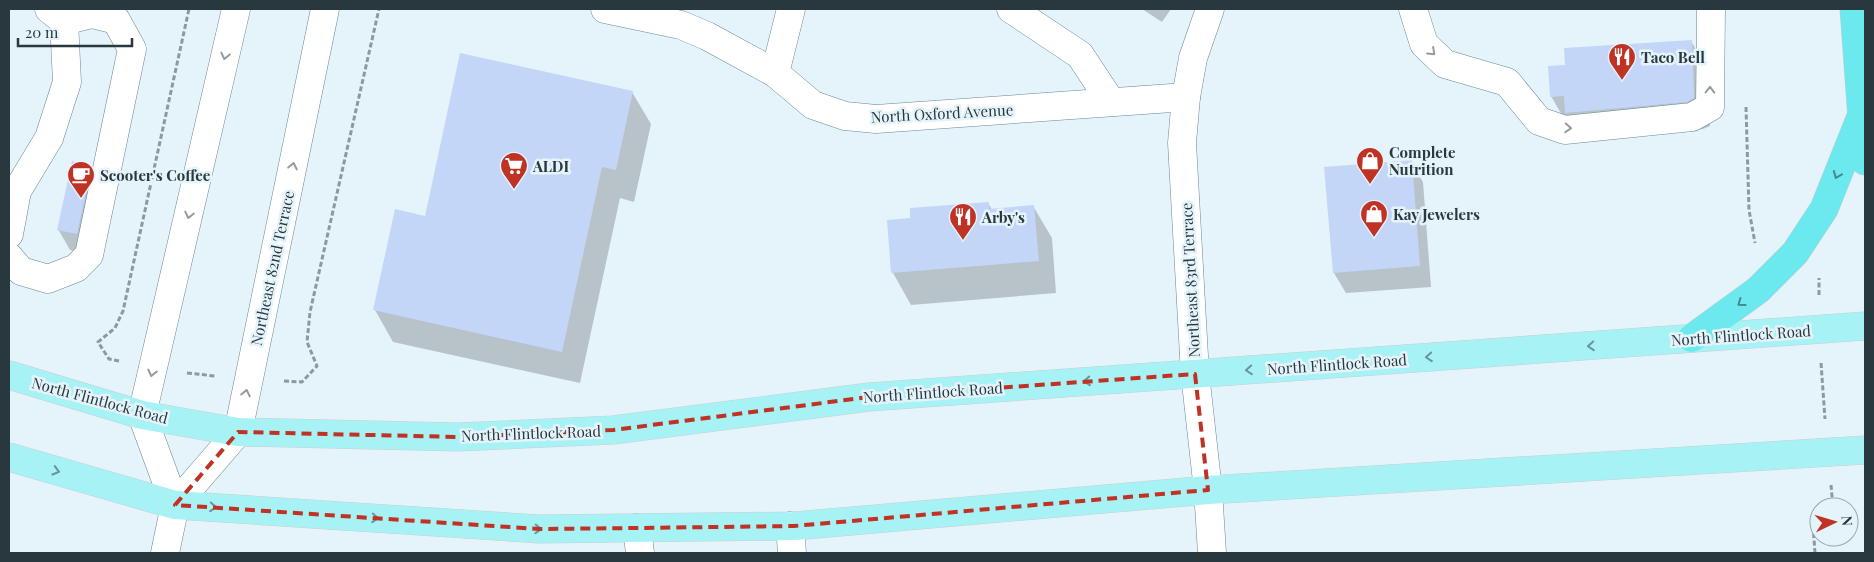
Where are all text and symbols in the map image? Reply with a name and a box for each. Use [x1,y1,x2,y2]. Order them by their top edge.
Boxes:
scale bar [18,15,131,47]
text: 20 m [25,22,59,42]
restaurant icon: Taco Bell [1607,42,1637,81]
one-way arrow [1427,46,1436,55]
place label: Taco Bell [1641,47,1705,67]
one-way arrow [220,52,231,61]
one-way arrow [1705,86,1715,94]
street label: North Oxford Avenue [870,99,1014,127]
one-way arrow [1564,123,1572,134]
place label: Complete Nutrition [1389,142,1456,179]
shop icon: Complete Nutrition [1355,146,1385,185]
supermarket icon: ALDI [499,151,529,190]
place label: ALDI [532,156,569,176]
cafe icon: Scooter's Coffee [66,160,96,199]
one-way arrow [287,161,298,170]
place label: Scooter's Coffee [100,165,211,185]
one-way arrow [1833,170,1844,179]
street label: Northeast 82nd Terrace [246,189,298,347]
shop icon: Kay Jewelers [1359,199,1389,238]
restaurant icon: Arby's [948,202,978,241]
street label: Northeast 83rd Terrace [1176,202,1204,358]
place label: Kay Jewelers [1393,204,1480,224]
place label: Arby's [981,207,1025,227]
one-way arrow [184,210,195,219]
one-way arrow [1737,297,1747,306]
street label: North Flintlock Road [1670,320,1812,350]
one-way arrow [1587,340,1595,351]
street label: North Flintlock Road [1266,349,1408,379]
one-way arrow [1424,352,1432,363]
one-way arrow [1245,364,1253,375]
one-way arrow [147,368,158,377]
street label: North Flintlock Road [30,372,170,428]
one-way arrow [1083,376,1091,387]
street label: North Flintlock Road [862,377,1004,407]
one-way arrow [241,389,251,398]
street label: North Flintlock Road [461,421,602,445]
one-way arrow [51,465,59,475]
north arrow [1809,497,1859,547]
one-way arrow [210,502,218,513]
one-way arrow [372,513,380,524]
text: N [1838,515,1857,527]
one-way arrow [534,524,542,534]

